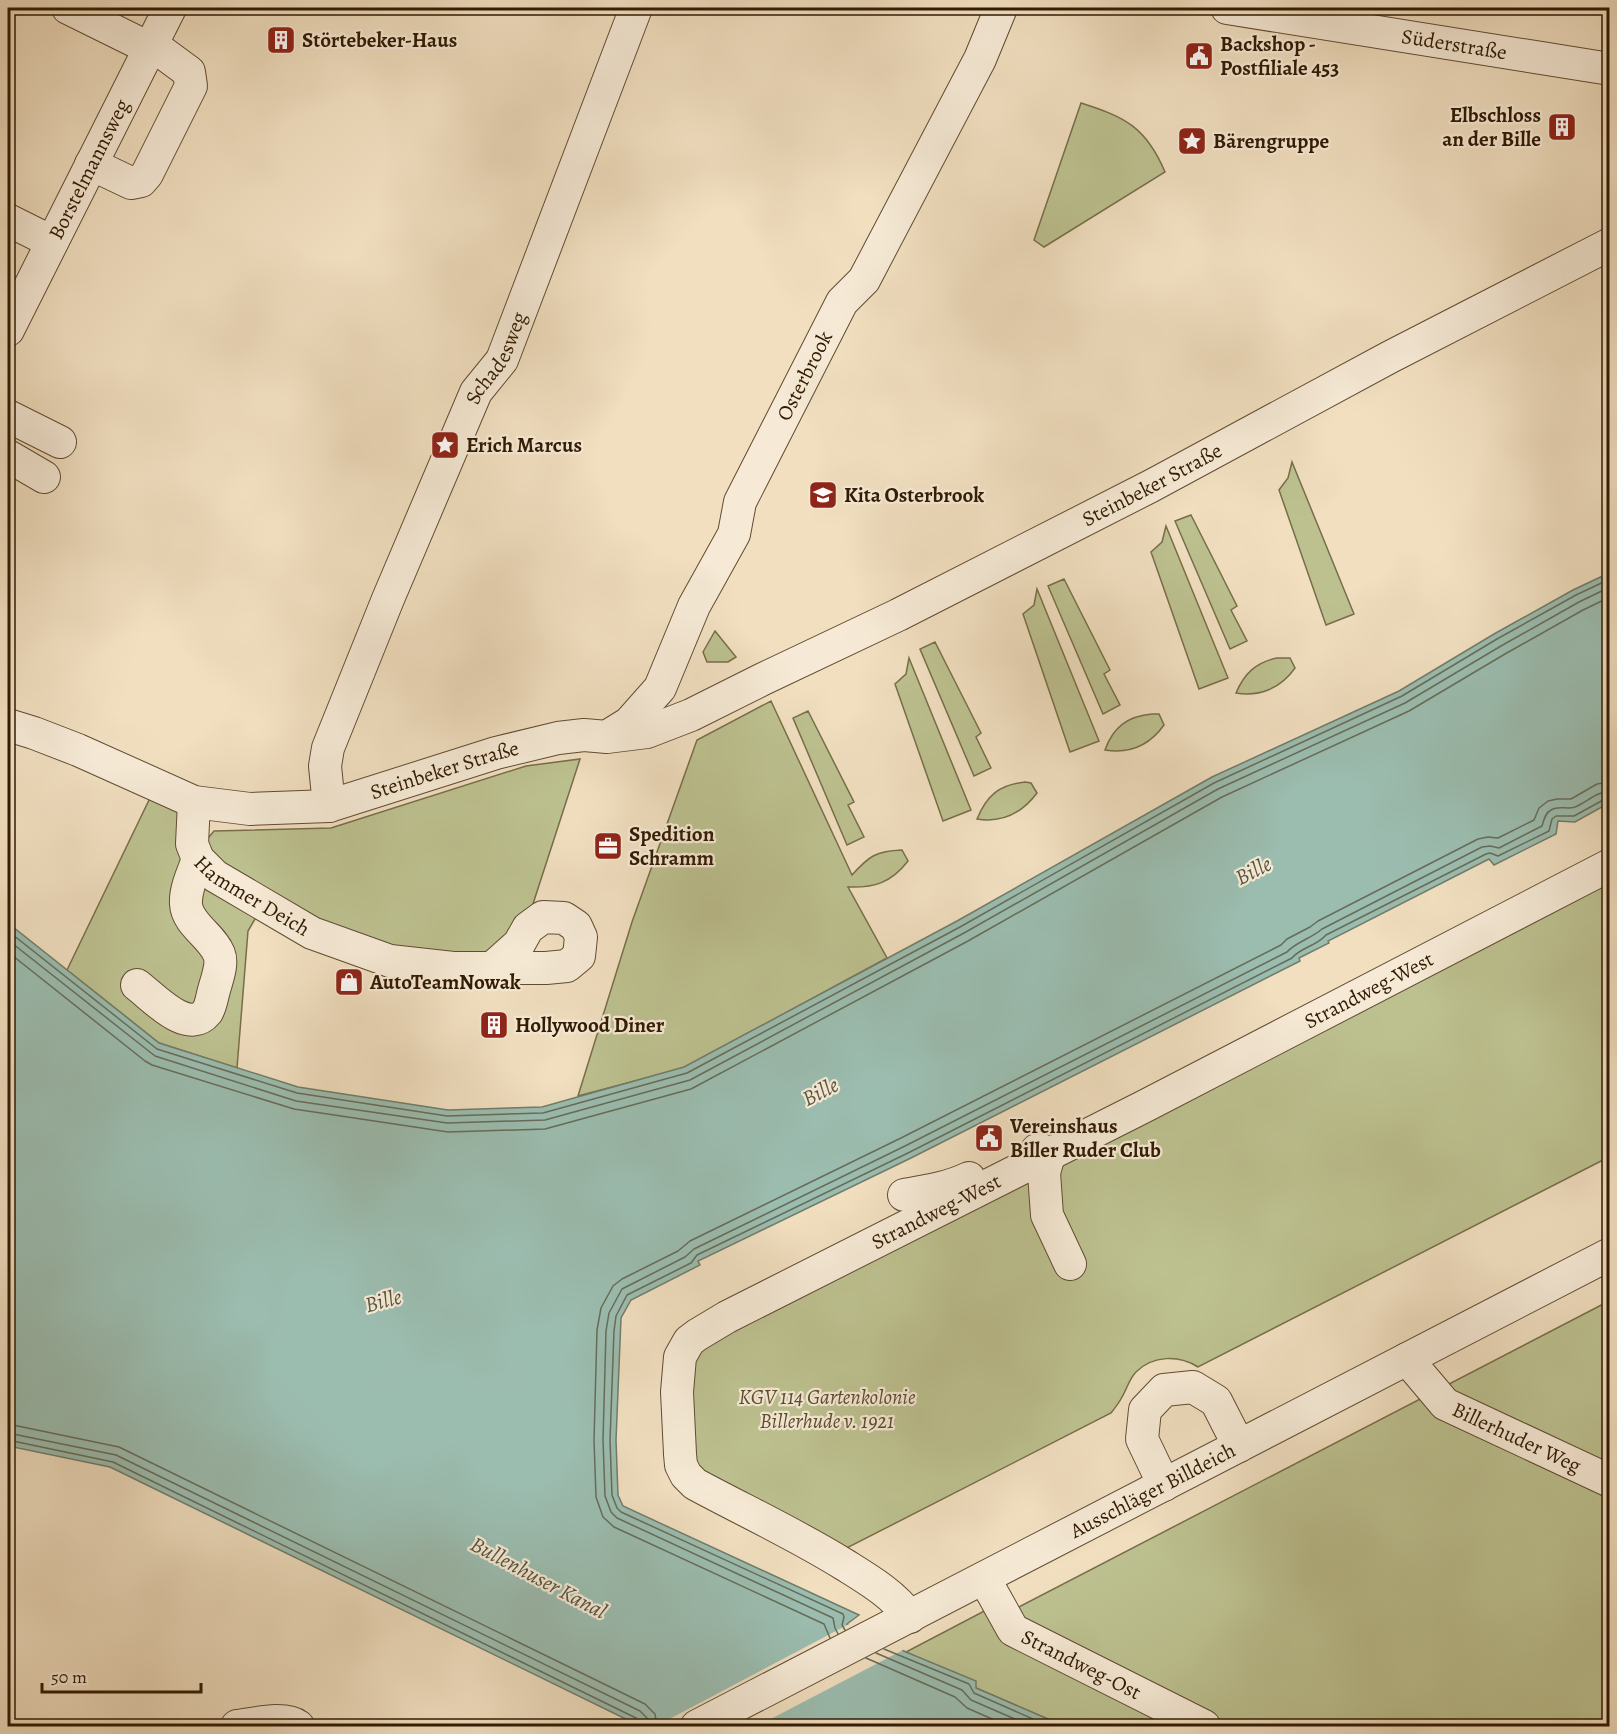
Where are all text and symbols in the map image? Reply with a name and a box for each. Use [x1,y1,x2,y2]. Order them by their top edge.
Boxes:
street label: Süderstraße [1400,22,1509,66]
building icon: Störtebeker-Haus [265,24,297,56]
place label: Störtebeker-Haus [302,26,457,54]
place label: Backshop - Postfiliale 453 [1220,30,1339,82]
public building icon: Backshop - Postfiliale 453 [1183,40,1215,72]
street label: Borstelmannsweg [42,94,136,244]
place label: Elbschloss an der Bille [1442,101,1541,153]
building icon: Elbschloss an der Bille [1546,111,1578,143]
place icon: Bärengruppe [1176,125,1208,157]
place label: Bärengruppe [1213,127,1330,155]
street label: Schadesweg [458,307,533,409]
street label: Osterbrook [770,325,839,425]
place icon: Erich Marcus [429,429,461,461]
place label: Erich Marcus [466,431,582,459]
street label: Steinbeker Straße [1077,436,1227,533]
school or university icon: Kita Osterbrook [807,479,839,511]
place label: Kita Osterbrook [844,481,984,509]
street label: Steinbeker Straße [367,734,522,806]
place label: Spedition Schramm [629,820,715,872]
office icon: Spedition Schramm [592,830,624,862]
street label: Hammer Deich [188,849,315,943]
water label: Bille [1230,849,1277,893]
street label: Strandweg-West [1299,945,1438,1035]
shop icon: AutoTeamNowak [333,966,365,998]
place label: AutoTeamNowak [369,968,521,996]
building icon: Hollywood Diner [478,1009,510,1041]
place label: Hollywood Diner [515,1011,665,1039]
water label: Bille [797,1070,844,1114]
place label: Vereinshaus Biller Ruder Club [1009,1112,1161,1164]
public building icon: Vereinshaus Biller Ruder Club [973,1122,1005,1154]
street label: Strandweg-West [866,1167,1006,1256]
water label: Bille [361,1282,405,1320]
park label: KGV 114 Gartenkolonie Billerhude v. 1921 [739,1383,916,1435]
street label: Billerhuder Weg [1448,1395,1586,1480]
street label: Ausschläger Billdeich [1064,1436,1240,1545]
water label: Bullenhuser Kanal [465,1529,612,1627]
street label: Strandweg-Ost [1017,1622,1146,1706]
scale bar [42,1656,201,1694]
text: 50 m [51,1665,87,1689]

